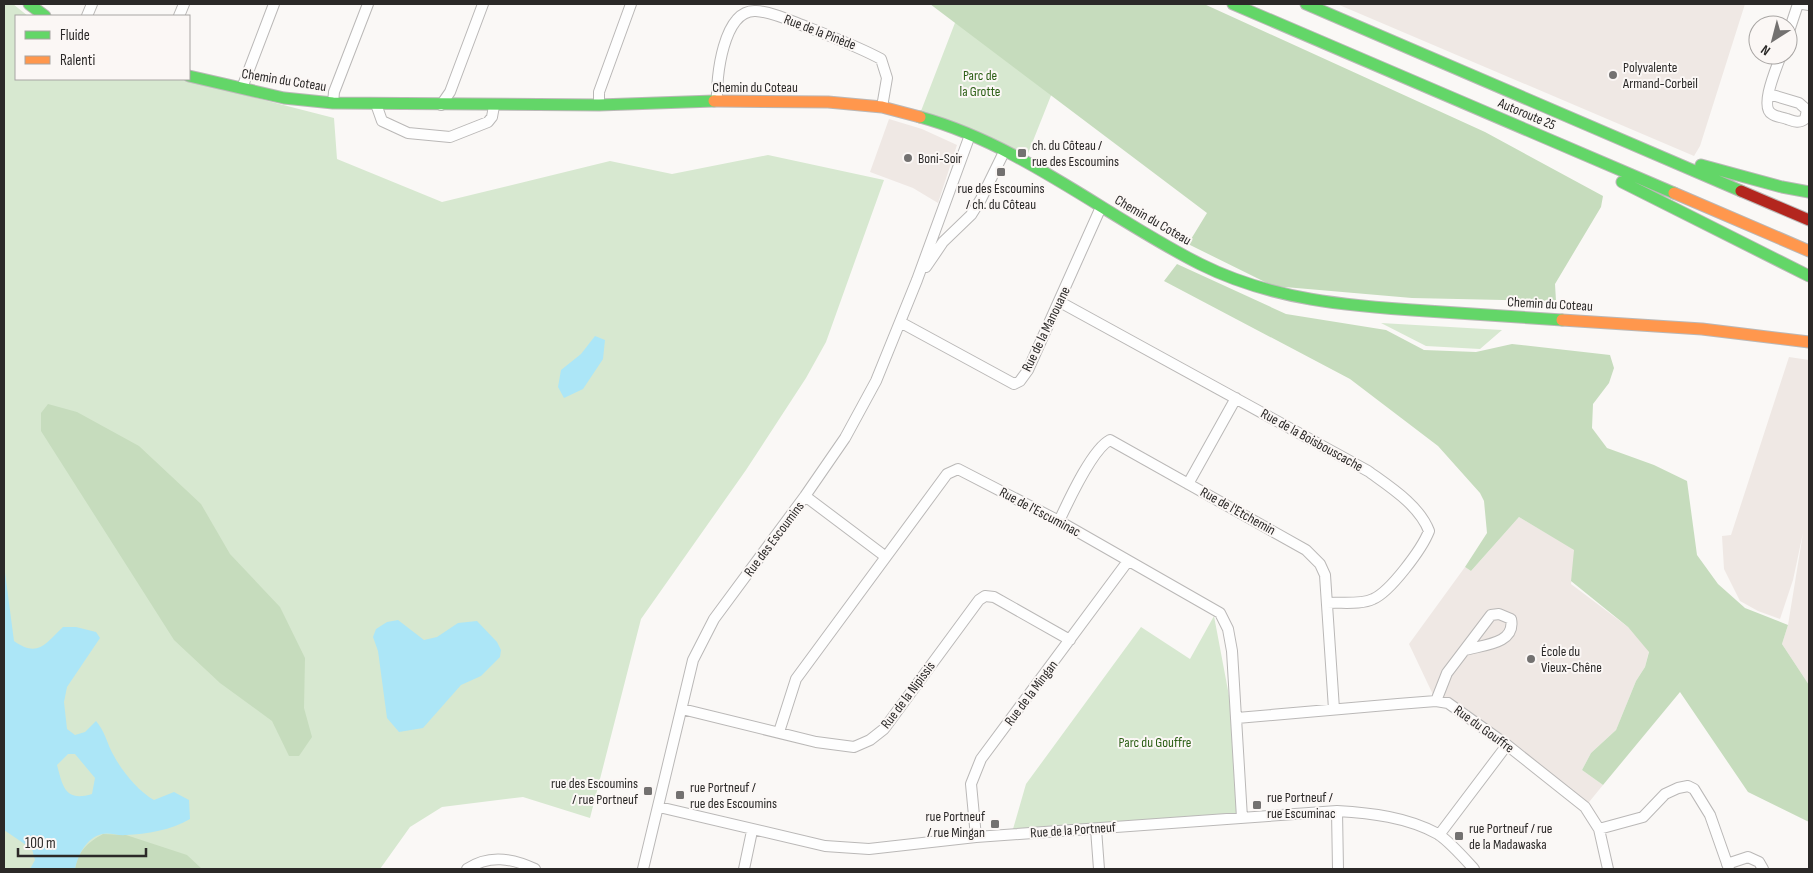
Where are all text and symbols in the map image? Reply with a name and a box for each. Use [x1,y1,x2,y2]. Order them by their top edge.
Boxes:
street label: Rue de la Pinède [782,11,858,53]
legend [15,15,190,80]
north arrow [1748,15,1798,65]
text: Fluide [60,26,90,45]
text: N [1758,41,1774,59]
text: Ralenti [60,51,95,70]
place label: Polyvalente Armand-Corbeil [1622,59,1698,92]
street label: Chemin du Coteau [240,65,328,95]
park label: Parc de la Grotte [960,67,1000,100]
marker: Polyvalente Armand-Corbeil [1607,69,1619,81]
street label: Chemin du Coteau [712,79,798,96]
street label: Autoroute 25 [1495,94,1559,134]
place label: ch. du Côteau / rue des Escoumins [1032,137,1119,170]
marker: ch. du Côteau / rue des Escoumins [1016,147,1028,159]
place label: Boni-Soir [918,150,962,167]
marker: Boni-Soir [902,152,914,164]
marker: rue des Escoumins / ch. du Côteau [995,166,1007,178]
place label: rue des Escoumins / ch. du Côteau [957,180,1045,213]
street label: Chemin du Coteau [1112,191,1194,249]
street label: Rue de la Manouane [1018,284,1074,374]
street label: Chemin du Coteau [1507,293,1593,315]
street label: Rue de la Boisbouscache [1258,405,1366,475]
street label: Rue de l'Escuminac [996,483,1084,541]
street label: Rue de l'Etchemin [1197,483,1279,539]
street label: Rue des Escoumins [740,498,808,580]
place label: École du Vieux-Chêne [1541,643,1602,676]
marker: École du Vieux-Chêne [1525,653,1537,665]
street label: Rue de la Mingan [1001,657,1061,729]
street label: Rue de la Nipissis [877,658,939,732]
street label: Rue du Gouffre [1451,701,1517,757]
park label: Parc du Gouffre [1119,734,1191,751]
place label: rue des Escoumins / rue Portneuf [551,775,639,808]
place label: rue Portneuf / rue des Escoumins [690,779,777,812]
marker: rue des Escoumins / rue Portneuf [642,785,654,797]
marker: rue Portneuf / rue des Escoumins [674,789,686,801]
place label: rue Portneuf / rue Escuminac [1267,789,1336,822]
marker: rue Portneuf / rue Escuminac [1251,799,1263,811]
place label: rue Portneuf / rue Mingan [926,808,986,841]
marker: rue Portneuf / rue Mingan [989,818,1001,830]
street label: Rue de la Portneuf [1030,818,1117,841]
place label: rue Portneuf / rue de la Madawaska [1469,820,1552,853]
scale bar [18,826,145,858]
marker: rue Portneuf / rue de la Madawaska [1453,830,1465,842]
text: 100 m [25,834,56,853]

